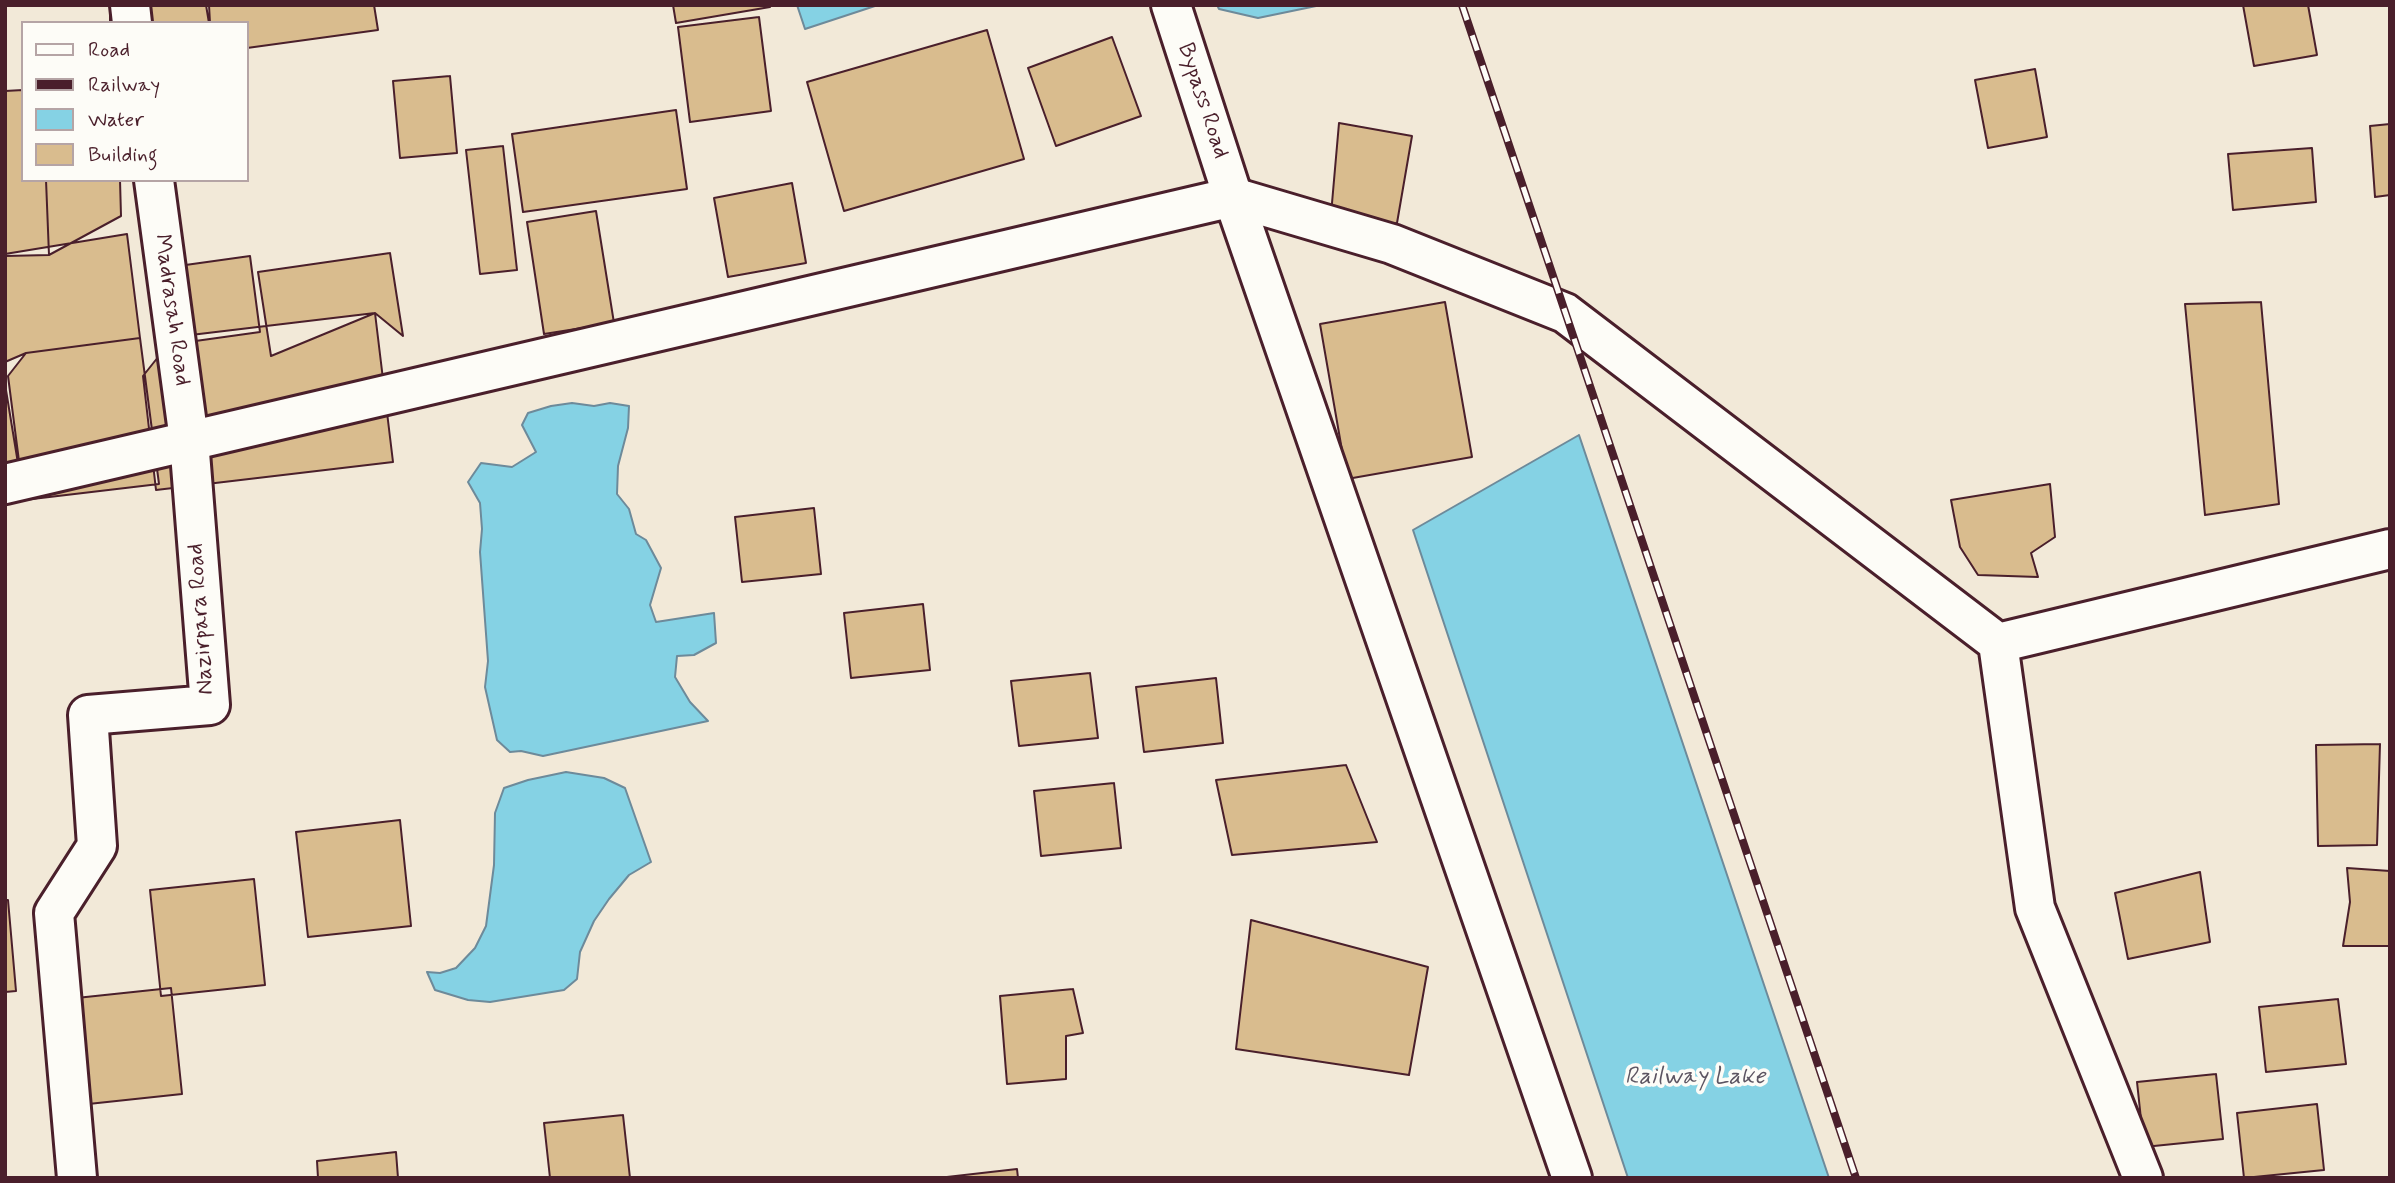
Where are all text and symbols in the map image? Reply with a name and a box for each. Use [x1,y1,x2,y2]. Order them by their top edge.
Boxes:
legend [21,21,248,182]
text: Road [88,36,130,64]
street label: Bypass Road [1170,40,1234,162]
text: Railway [88,71,160,99]
text: Water [88,106,144,134]
text: Building [88,141,158,169]
street label: Madrasah Road [147,232,195,388]
street label: Nazirpara Road [183,542,221,696]
water label: Railway Lake [1625,1064,1765,1092]

